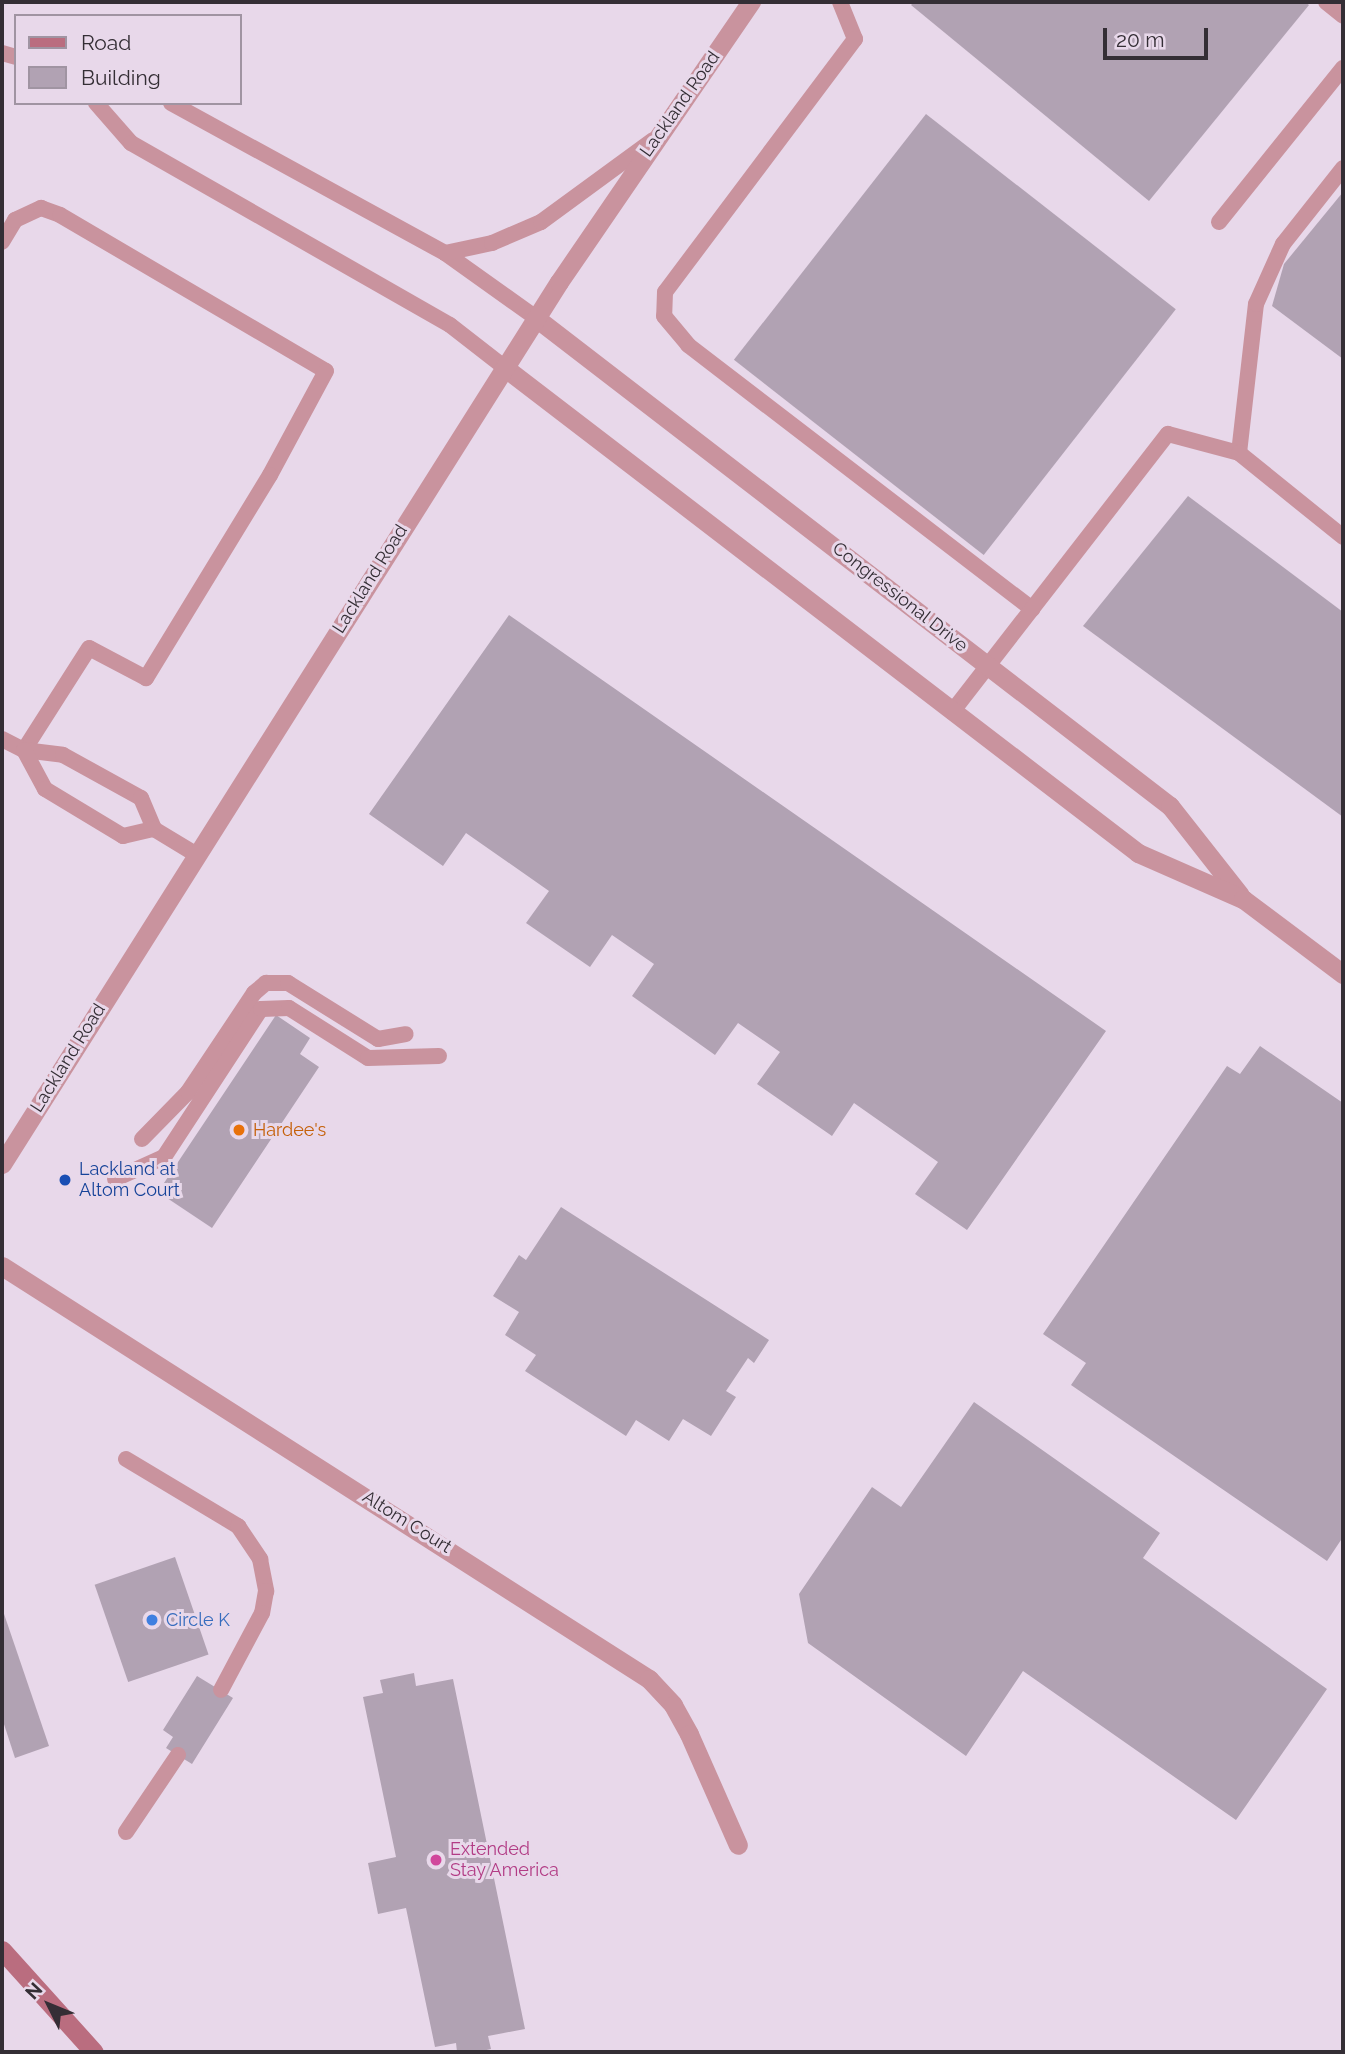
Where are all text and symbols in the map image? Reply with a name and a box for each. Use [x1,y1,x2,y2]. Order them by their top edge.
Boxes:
legend [14,14,242,105]
scale bar [1107,14,1212,58]
text: 20 m [1116,27,1164,52]
text: Road [81,30,131,55]
street label: Lackland Road [636,47,724,161]
text: Building [81,65,161,90]
street label: Lackland Road [328,521,412,637]
street label: Congressional Drive [828,537,972,657]
street label: Lackland Road [26,1000,110,1116]
place label: Hardee's [253,1119,326,1141]
marker: Hardee's [231,1122,247,1138]
place label: Lackland at Altom Court [79,1159,180,1202]
marker: Lackland at Altom Court [57,1172,73,1188]
street label: Altom Court [359,1486,455,1558]
place label: Circle K [166,1609,230,1631]
marker: Circle K [144,1612,160,1628]
place label: Extended Stay America [450,1839,560,1882]
marker: Extended Stay America [428,1852,444,1868]
north arrow [14,1970,84,2040]
text: N [21,1978,47,2003]

